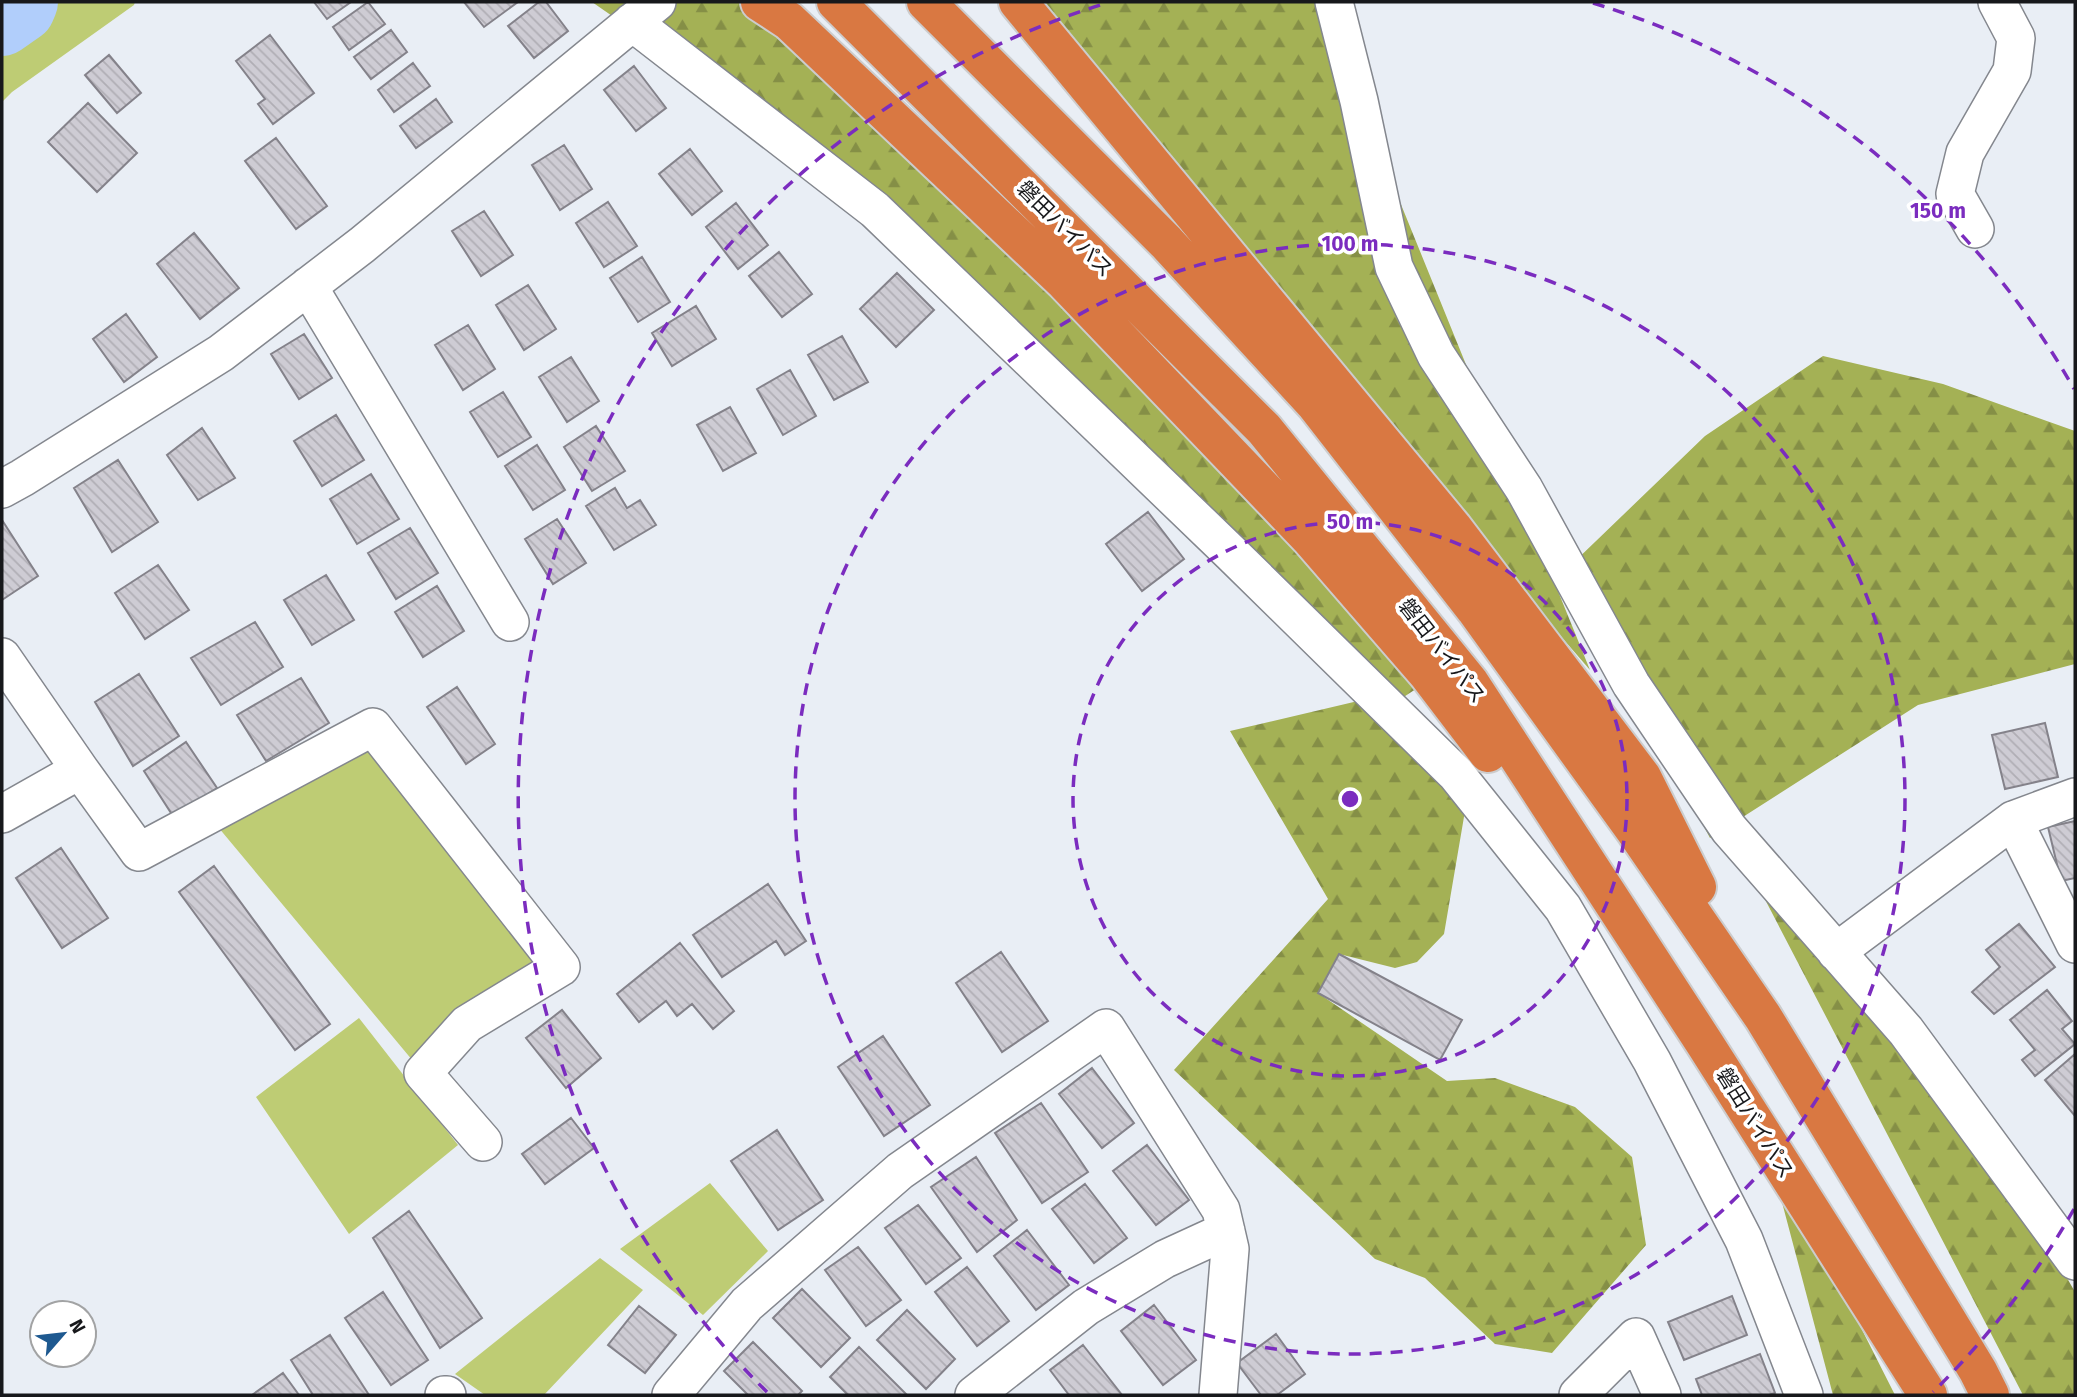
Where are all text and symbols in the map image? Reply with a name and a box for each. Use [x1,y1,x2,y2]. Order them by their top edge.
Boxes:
street label: 磐田バイパス [1011,175,1119,283]
text: 150 m [1910,198,1966,224]
text: 100 m [1321,231,1379,257]
text: 50 m [1327,509,1373,535]
street label: 磐田バイパス [1393,594,1491,708]
centre of rings [1338,787,1362,811]
street label: 磐田バイパス [1711,1063,1799,1183]
north arrow [28,1299,98,1369]
text: N [64,1315,91,1337]

